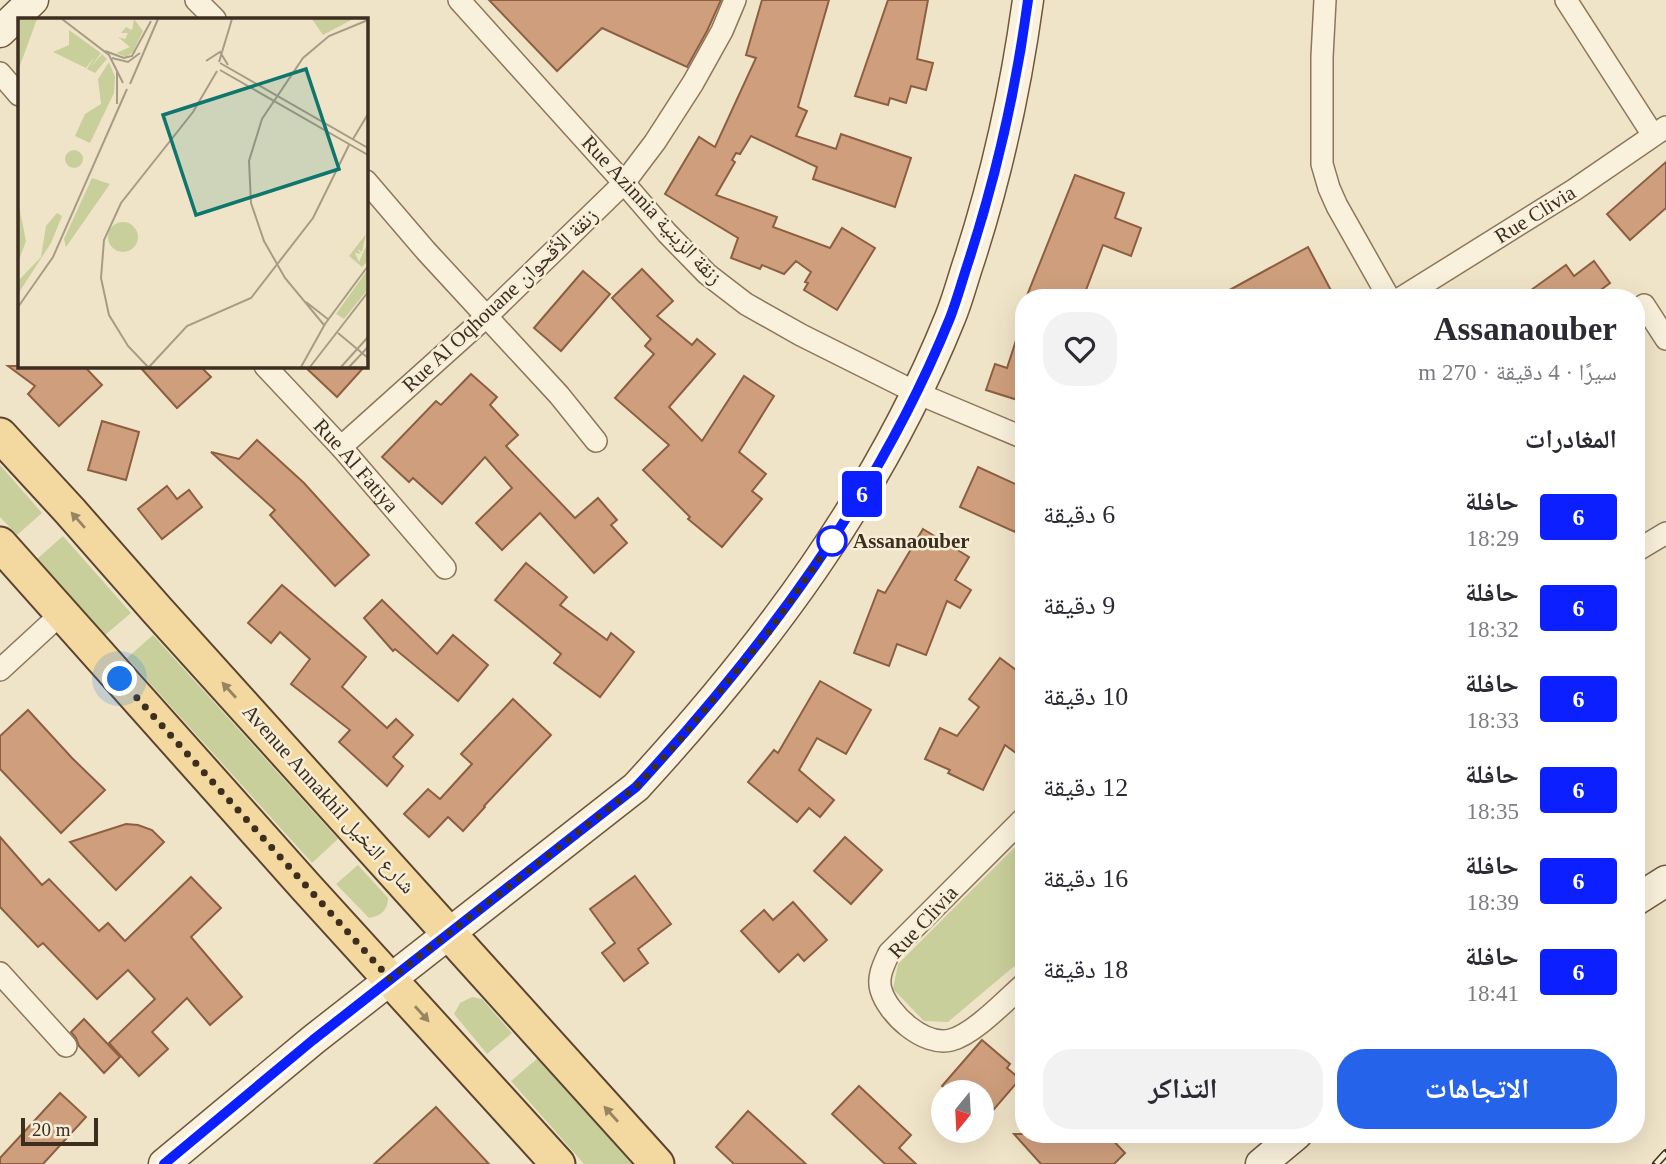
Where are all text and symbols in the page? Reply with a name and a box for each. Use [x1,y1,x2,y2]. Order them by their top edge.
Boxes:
inset map [18,18,368,368]
street label: Rue Azinnia زنقة الزينية [577,131,727,289]
street label: Rue Clivia [1490,180,1580,248]
street label: Rue Al Oqhouane زنقة الأقحوان [397,203,603,397]
text: Assanaouber [1434,311,1617,347]
button: heart [1043,312,1117,386]
text: سيرًا · 4 دقيقة · 270 m [1418,360,1617,385]
street label: Rue Al Fatiya [309,414,404,518]
text: المغادرات [1525,425,1617,454]
line badge: 6 [839,471,885,517]
text: 6 [856,481,868,507]
text: حافلة [1465,487,1519,516]
text: 6 دقيقة [1043,500,1115,529]
text: 6 [1573,504,1585,530]
one-way arrow [70,511,86,529]
marker: Assanaouber [817,526,847,556]
text: 18:29 [1467,526,1519,551]
place label: Assanaouber [853,529,970,553]
text: حافلة [1465,578,1519,607]
text: 9 دقيقة [1043,591,1115,620]
text: 6 [1573,595,1585,621]
text: 18:32 [1467,617,1519,642]
your location [102,661,137,696]
text: حافلة [1465,669,1519,698]
one-way arrow [222,682,238,699]
text: 10 دقيقة [1043,682,1128,711]
text: 6 [1573,686,1585,712]
street label: Avenue Annakhil شارع النخيل [237,700,420,899]
text: 18:33 [1467,708,1519,733]
text: حافلة [1465,760,1519,789]
text: 12 دقيقة [1043,773,1128,802]
text: 6 [1573,777,1585,803]
text: 18:35 [1467,799,1519,824]
text: حافلة [1465,851,1519,880]
text: 16 دقيقة [1043,864,1128,893]
text: 6 [1573,868,1585,894]
street label: Rue Clivia [883,880,963,963]
text: 18:39 [1467,890,1519,915]
text: حافلة [1465,942,1519,971]
text: 18 دقيقة [1043,955,1128,984]
text: 6 [1573,959,1585,985]
text: 18:41 [1467,981,1519,1006]
one-way arrow [414,1005,430,1023]
button: التذاكر [1043,1049,1323,1129]
button: الاتجاهات [1337,1049,1617,1129]
north arrow [931,1080,994,1143]
map controls [931,1080,994,1143]
one-way arrow [603,1105,619,1123]
scale bar [21,1115,98,1147]
text: 20 m [32,1119,71,1140]

